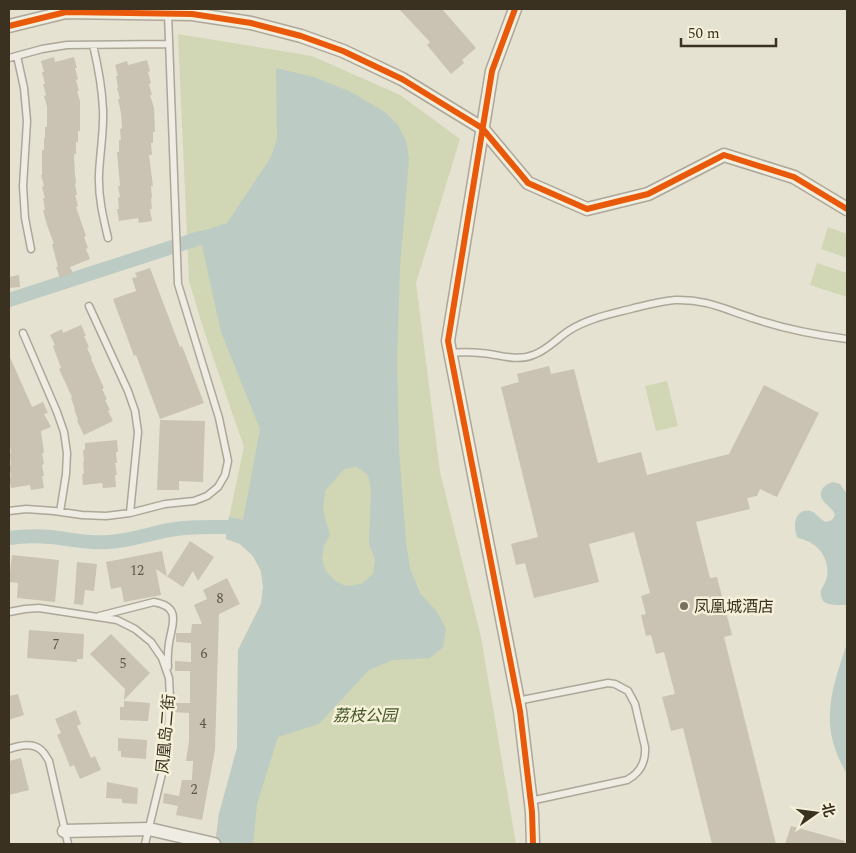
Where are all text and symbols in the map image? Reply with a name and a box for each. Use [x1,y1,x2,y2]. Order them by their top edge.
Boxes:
scale bar [681,15,776,47]
text: 50 m [688,22,720,45]
house number: 12 [130,560,144,581]
house number: 8 [217,588,224,609]
place label: 凤凰城酒店 [694,595,774,619]
marker: 凤凰城酒店 [678,600,690,612]
house number: 7 [53,634,60,655]
house number: 6 [201,643,208,664]
house number: 5 [120,653,127,674]
street label: 凤凰岛二街 [151,693,181,775]
park label: 荔枝公园 [333,704,399,728]
house number: 4 [200,713,207,734]
house number: 2 [191,779,198,800]
north arrow [791,788,841,838]
text: 北 [816,801,840,819]

